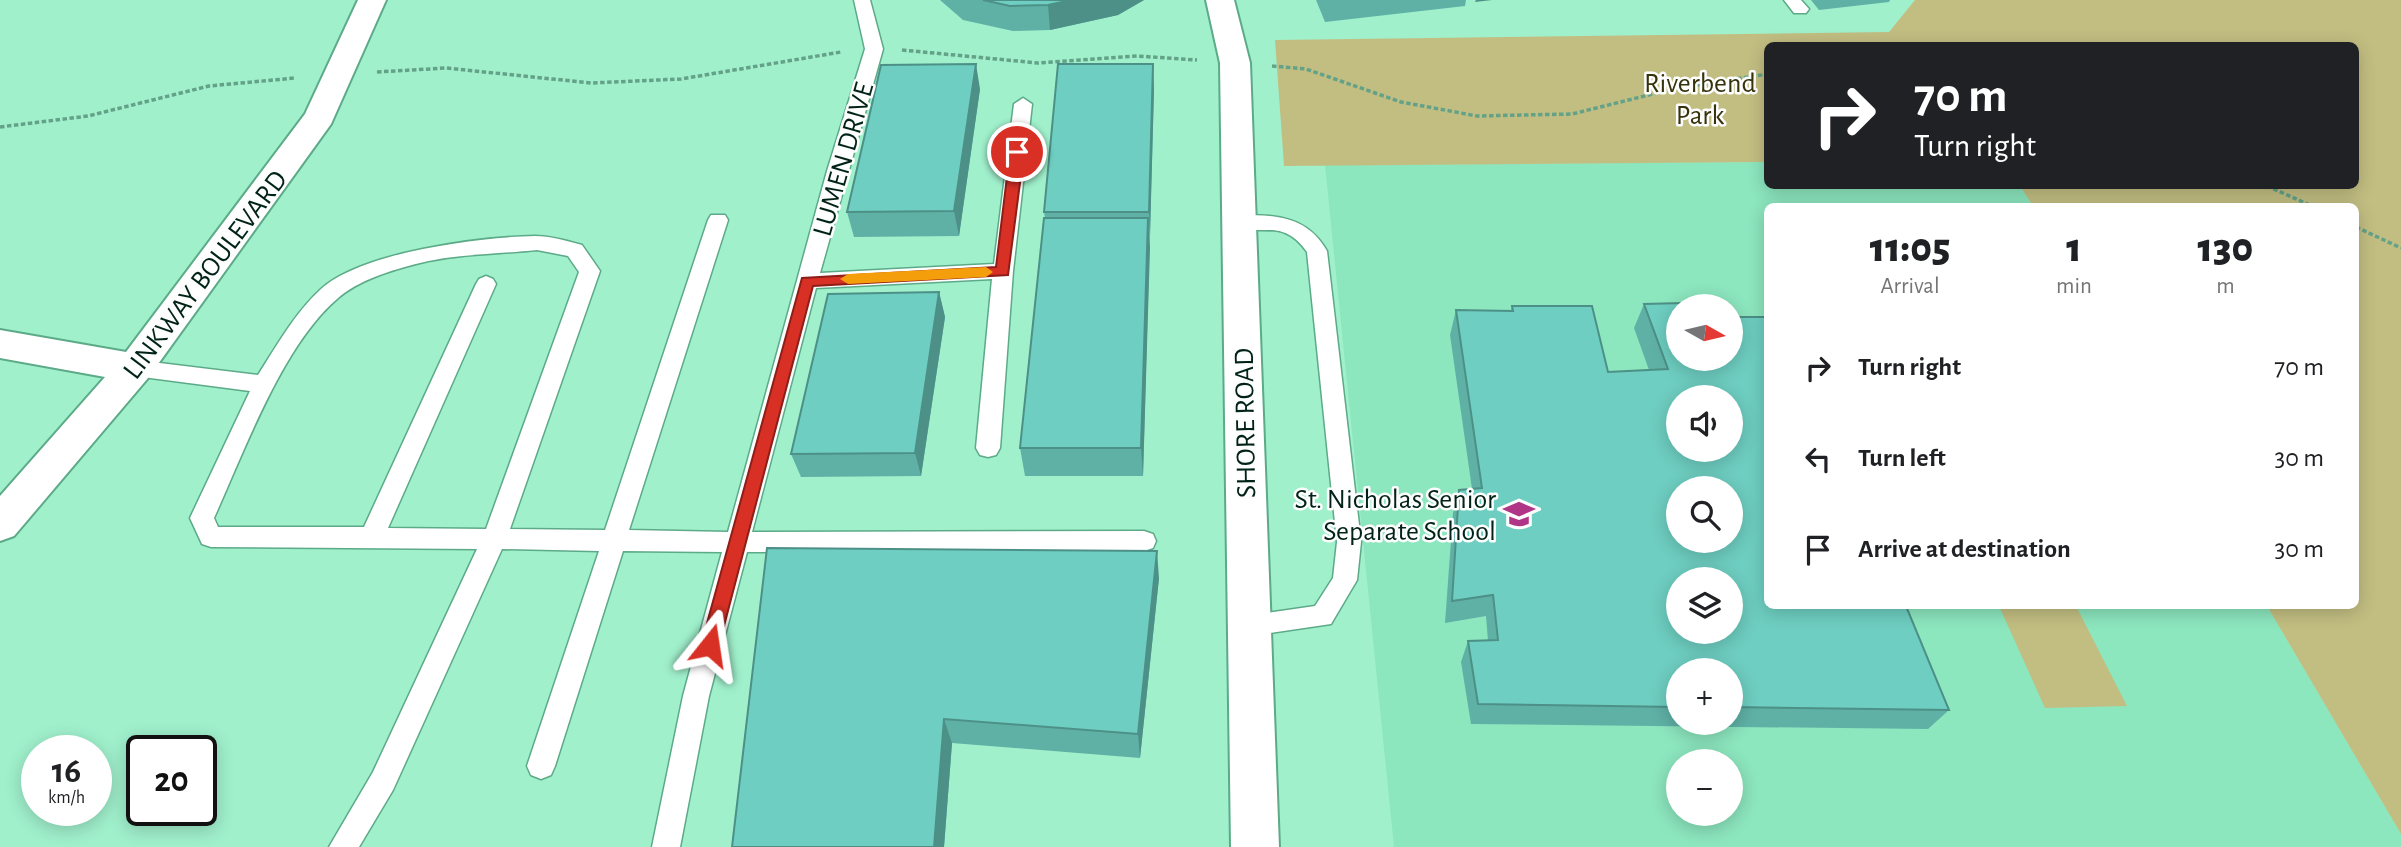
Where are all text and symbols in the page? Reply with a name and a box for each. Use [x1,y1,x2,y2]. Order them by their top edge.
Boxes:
park label: Riverbend Park [1644,70,1756,130]
icon: right [1799,70,1890,161]
text: 70 m [1914,72,2008,121]
street label: LUMEN DRIVE [809,80,879,240]
pin [987,122,1047,182]
text: Turn right [1914,130,2036,162]
icon: arrive [998,133,1036,171]
street label: LINKWAY BOULEVARD [118,166,293,385]
text: 11:05 [1870,227,1950,269]
text: 1 [2066,227,2082,269]
text: 130 [2198,227,2253,269]
text: Arrival [1880,275,1940,298]
text: min [2056,275,2092,298]
text: m [2216,275,2235,298]
north arrow [1666,294,1743,371]
map controls [1666,294,1743,826]
street label: SHORE ROAD [1231,348,1261,498]
icon: right [1799,349,1837,387]
text: Turn right [1858,354,1961,380]
text: 70 m [2274,354,2324,380]
button: sound [1666,385,1743,462]
icon: left [1799,440,1837,478]
text: Turn left [1858,445,1946,471]
text: 30 m [2274,445,2324,471]
button: search [1666,476,1743,553]
place label: St. Nicholas Senior Separate School [1295,486,1496,546]
school or university icon: St. Nicholas Senior Separate School [1502,497,1536,531]
icon: arrive [1799,531,1837,569]
text: Arrive at destination [1858,536,2071,562]
text: 30 m [2274,536,2324,562]
button: layers [1666,567,1743,644]
position arrow [673,608,747,682]
button: + [1666,658,1743,735]
speed limit sign: 20 [126,735,217,826]
button: − [1666,749,1743,826]
text: 16 [52,754,81,789]
text: km/h [48,789,85,807]

